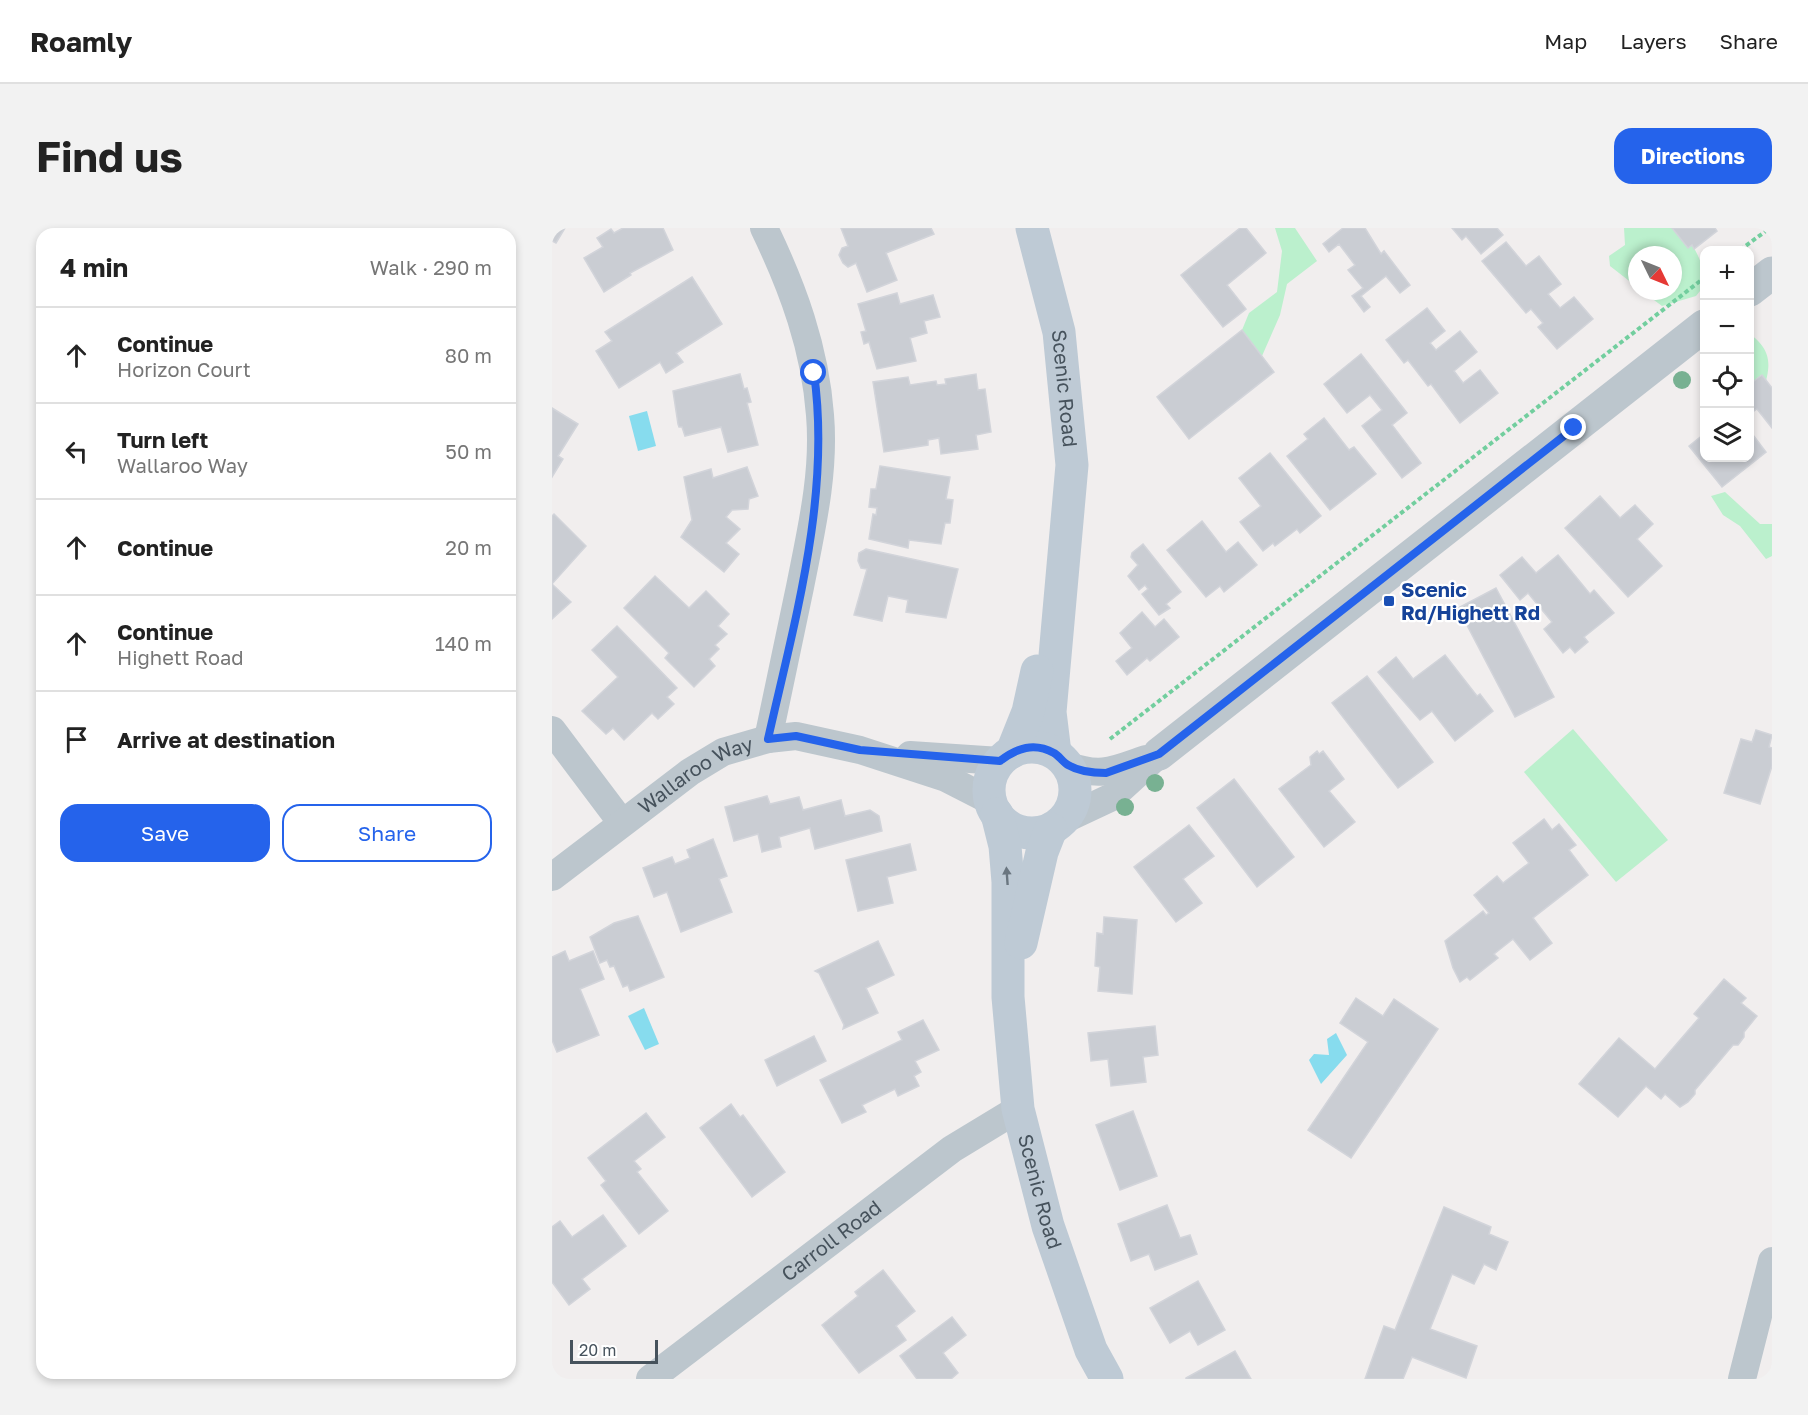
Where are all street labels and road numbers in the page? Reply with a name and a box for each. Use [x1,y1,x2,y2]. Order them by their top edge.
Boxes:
street label: Scenic Road [1048,328,1083,448]
street label: Wallaroo Way [633,731,755,818]
street label: Scenic Road [1014,1131,1068,1252]
street label: Carroll Road [776,1194,885,1286]

